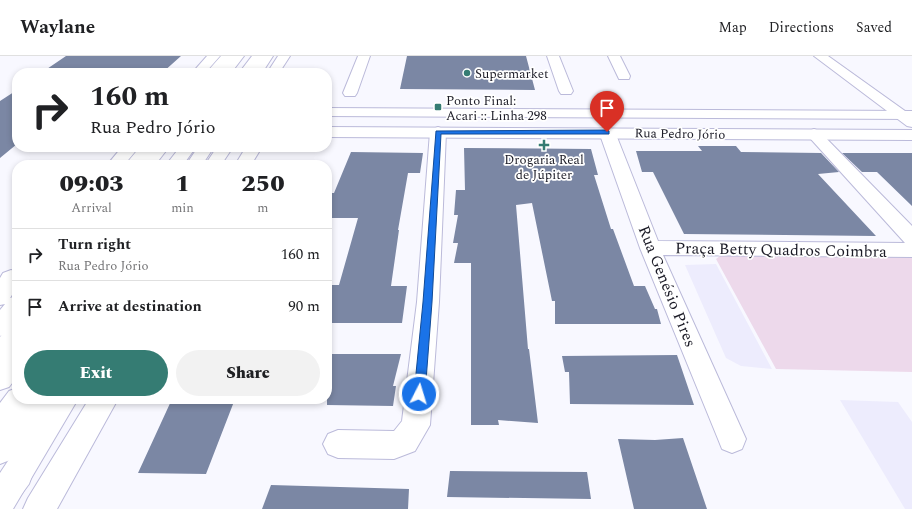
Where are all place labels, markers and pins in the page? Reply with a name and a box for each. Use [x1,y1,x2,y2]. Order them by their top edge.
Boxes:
place label: Supermarket [475,64,549,84]
marker: Supermarket [462,68,472,78]
place label: Ponto Final: Acari :: Linha 298 [446,91,547,126]
pin [590,91,624,132]
marker: Ponto Final: Acari :: Linha 298 [433,102,443,112]
marker: Drogaria Real de Júpiter [539,140,549,150]
place label: Drogaria Real de Júpiter [504,150,584,185]

